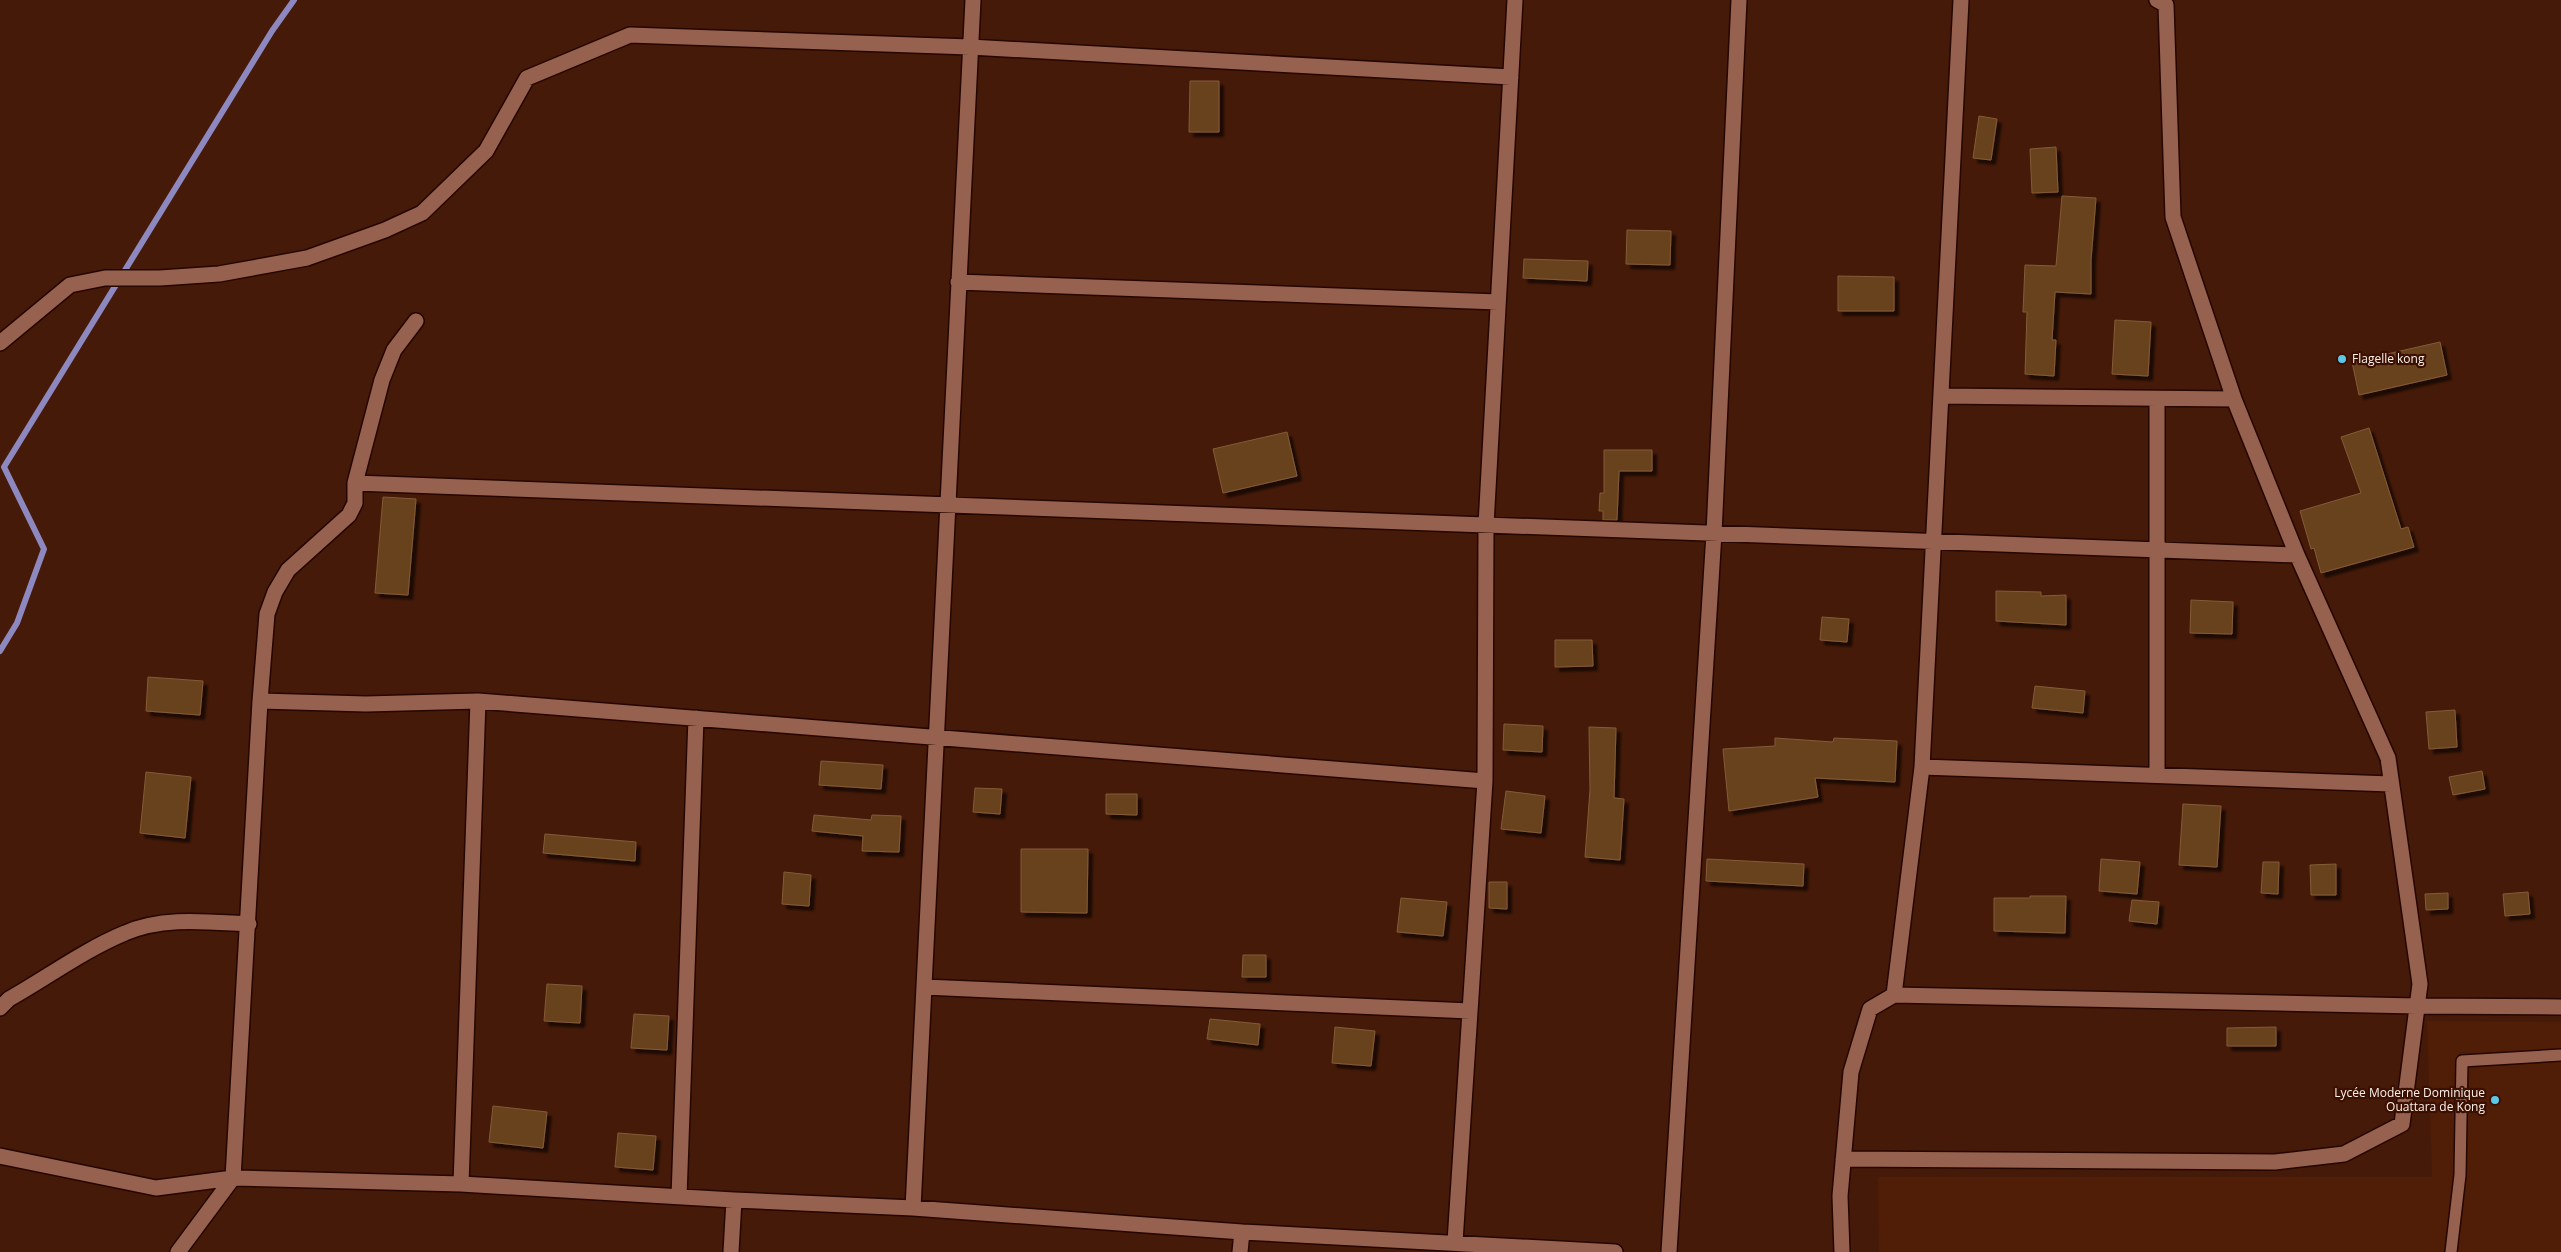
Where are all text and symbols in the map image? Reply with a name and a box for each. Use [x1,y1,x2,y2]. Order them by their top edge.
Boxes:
place label: Flagelle kong [2352,350,2425,367]
marker: Flagelle kong [2336,353,2348,365]
place label: Lycée Moderne Dominique Ouattara de Kong [2334,1084,2485,1115]
marker: Lycée Moderne Dominique Ouattara de Kong [2489,1094,2501,1106]

